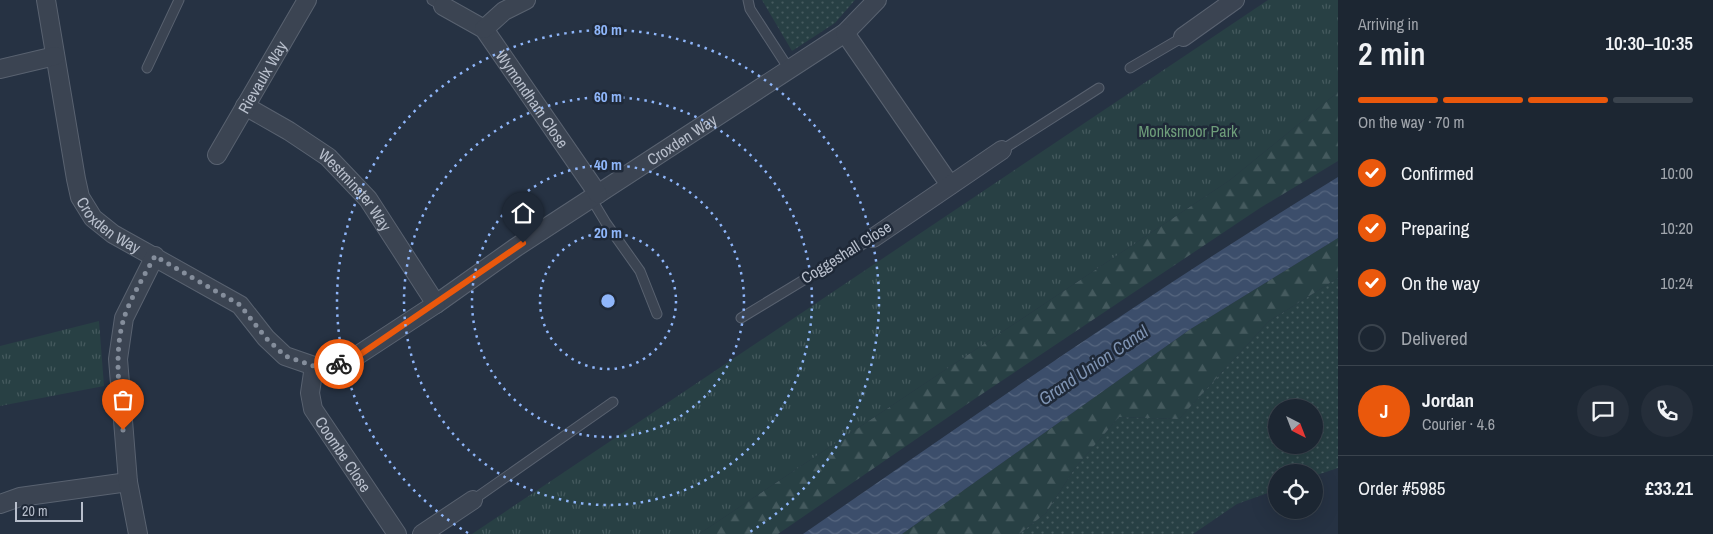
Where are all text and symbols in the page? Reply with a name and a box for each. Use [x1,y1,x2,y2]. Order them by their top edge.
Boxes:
text: Arriving in [1358,13,1419,35]
text: 80 m [594,19,622,40]
text: 10:30–10:35 [1605,30,1693,56]
text: 2 min [1358,32,1426,75]
street label: Rievaulx Way [232,36,292,118]
street label: Wymondham Close [491,46,574,152]
text: 60 m [594,86,622,107]
street label: Croxden Way [643,108,721,170]
text: On the way · 70 m [1358,111,1464,133]
park label: Monksmoor Park [1138,120,1238,142]
street label: Westminster Way [314,143,397,236]
text: 40 m [594,154,622,175]
icon: check [1358,159,1386,187]
text: Confirmed [1401,160,1474,186]
text: 10:00 [1660,162,1693,184]
pin [502,192,544,243]
street label: Croxden Way [71,193,145,259]
icon: home [509,199,537,227]
icon: check [1358,214,1386,242]
street label: Coggeshall Close [797,215,895,289]
text: Preparing [1401,215,1469,241]
text: 10:20 [1660,217,1693,239]
text: 20 m [594,222,622,243]
icon: check [1358,269,1386,297]
text: On the way [1401,270,1480,296]
text: 10:24 [1660,272,1693,294]
centre of rings [599,292,617,310]
water label: Grand Union Canal [1033,319,1153,411]
text: Delivered [1401,325,1468,351]
courier [314,339,364,389]
icon: bike [325,350,353,378]
pin [102,379,144,430]
button: chat [1577,385,1629,437]
button: phone [1641,385,1693,437]
icon: bag [109,386,137,414]
text: Jordan [1422,387,1474,413]
text: J [1380,398,1388,424]
north arrow [1268,399,1322,454]
map controls [1268,399,1323,519]
street label: Coombe Close [310,412,377,496]
text: Courier · 4.6 [1422,413,1495,435]
button: locate [1268,464,1323,519]
text: Order #5985 [1358,475,1445,501]
text: £33.21 [1645,475,1693,501]
scale bar [15,499,82,522]
text: 20 m [22,502,48,520]

